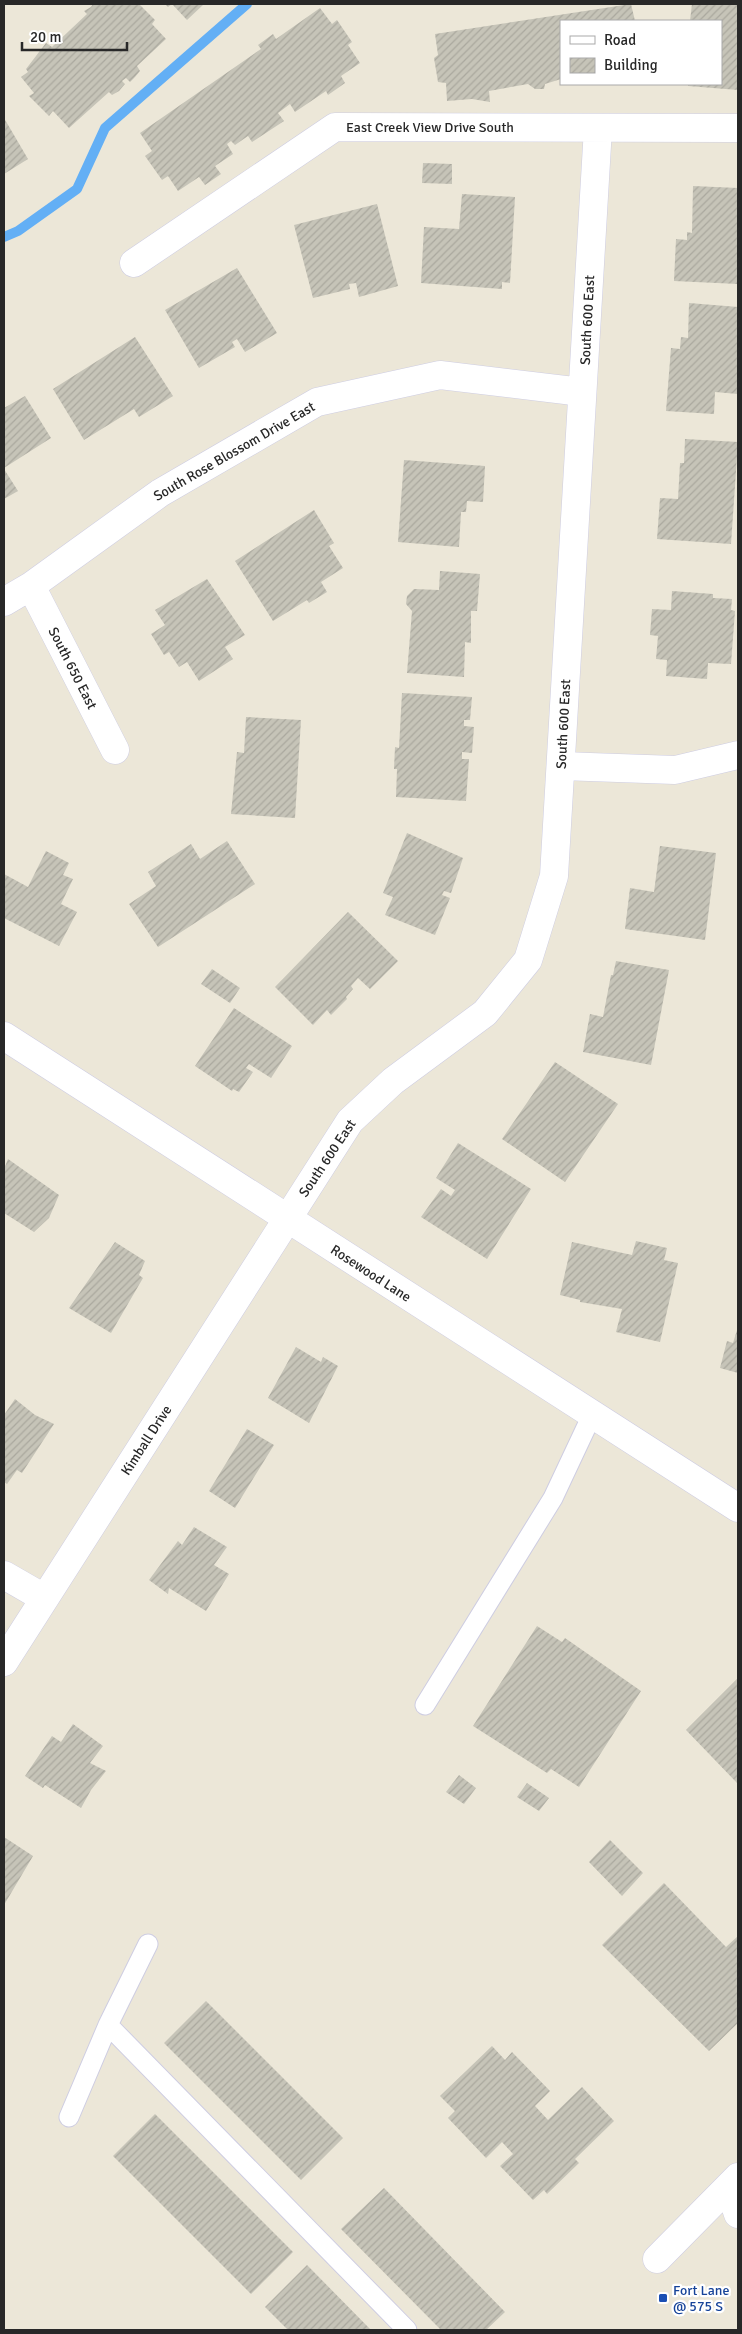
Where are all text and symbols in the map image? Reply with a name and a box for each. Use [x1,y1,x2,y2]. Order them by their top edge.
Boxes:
scale bar [22,20,128,52]
legend [560,20,722,85]
text: 20 m [30,28,61,46]
text: Road [604,31,636,49]
text: Building [604,56,658,74]
street label: East Creek View Drive South [346,119,514,136]
street label: South 600 East [577,275,598,365]
street label: South Rose Blossom Drive East [150,398,318,505]
street label: South 650 East [45,624,101,712]
street label: South 600 East [553,679,574,769]
street label: South 600 East [295,1116,360,1200]
street label: Rosewood Lane [327,1241,414,1306]
street label: Kimball Drive [117,1402,175,1479]
place label: Fort Lane @ 575 S [673,2282,730,2315]
marker: Fort Lane @ 575 S [657,2292,669,2304]

